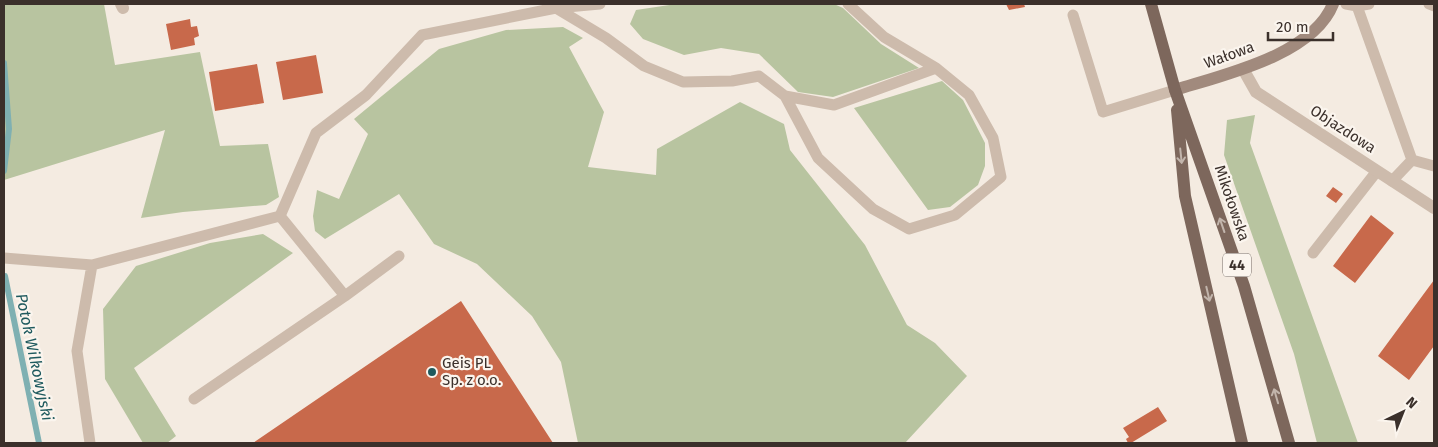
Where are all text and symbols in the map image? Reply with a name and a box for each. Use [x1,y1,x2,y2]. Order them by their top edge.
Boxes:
scale bar [1268,10,1333,42]
text: 20 m [1276,18,1309,36]
street label: Wałowa [1202,38,1256,72]
street label: Objazdowa [1307,101,1379,157]
one-way arrow [1177,148,1186,164]
street label: Mikołowska [1211,163,1253,243]
one-way arrow [1217,217,1226,233]
road number: 44 [1223,254,1251,276]
one-way arrow [1204,286,1213,302]
water label: Potok Wilkowyjski [12,292,57,423]
place label: Geis PL Sp. z o.o. [442,354,501,389]
marker: Geis PL Sp. z o.o. [426,366,438,378]
north arrow [1378,387,1428,437]
one-way arrow [1270,389,1280,405]
text: N [1402,393,1421,412]

